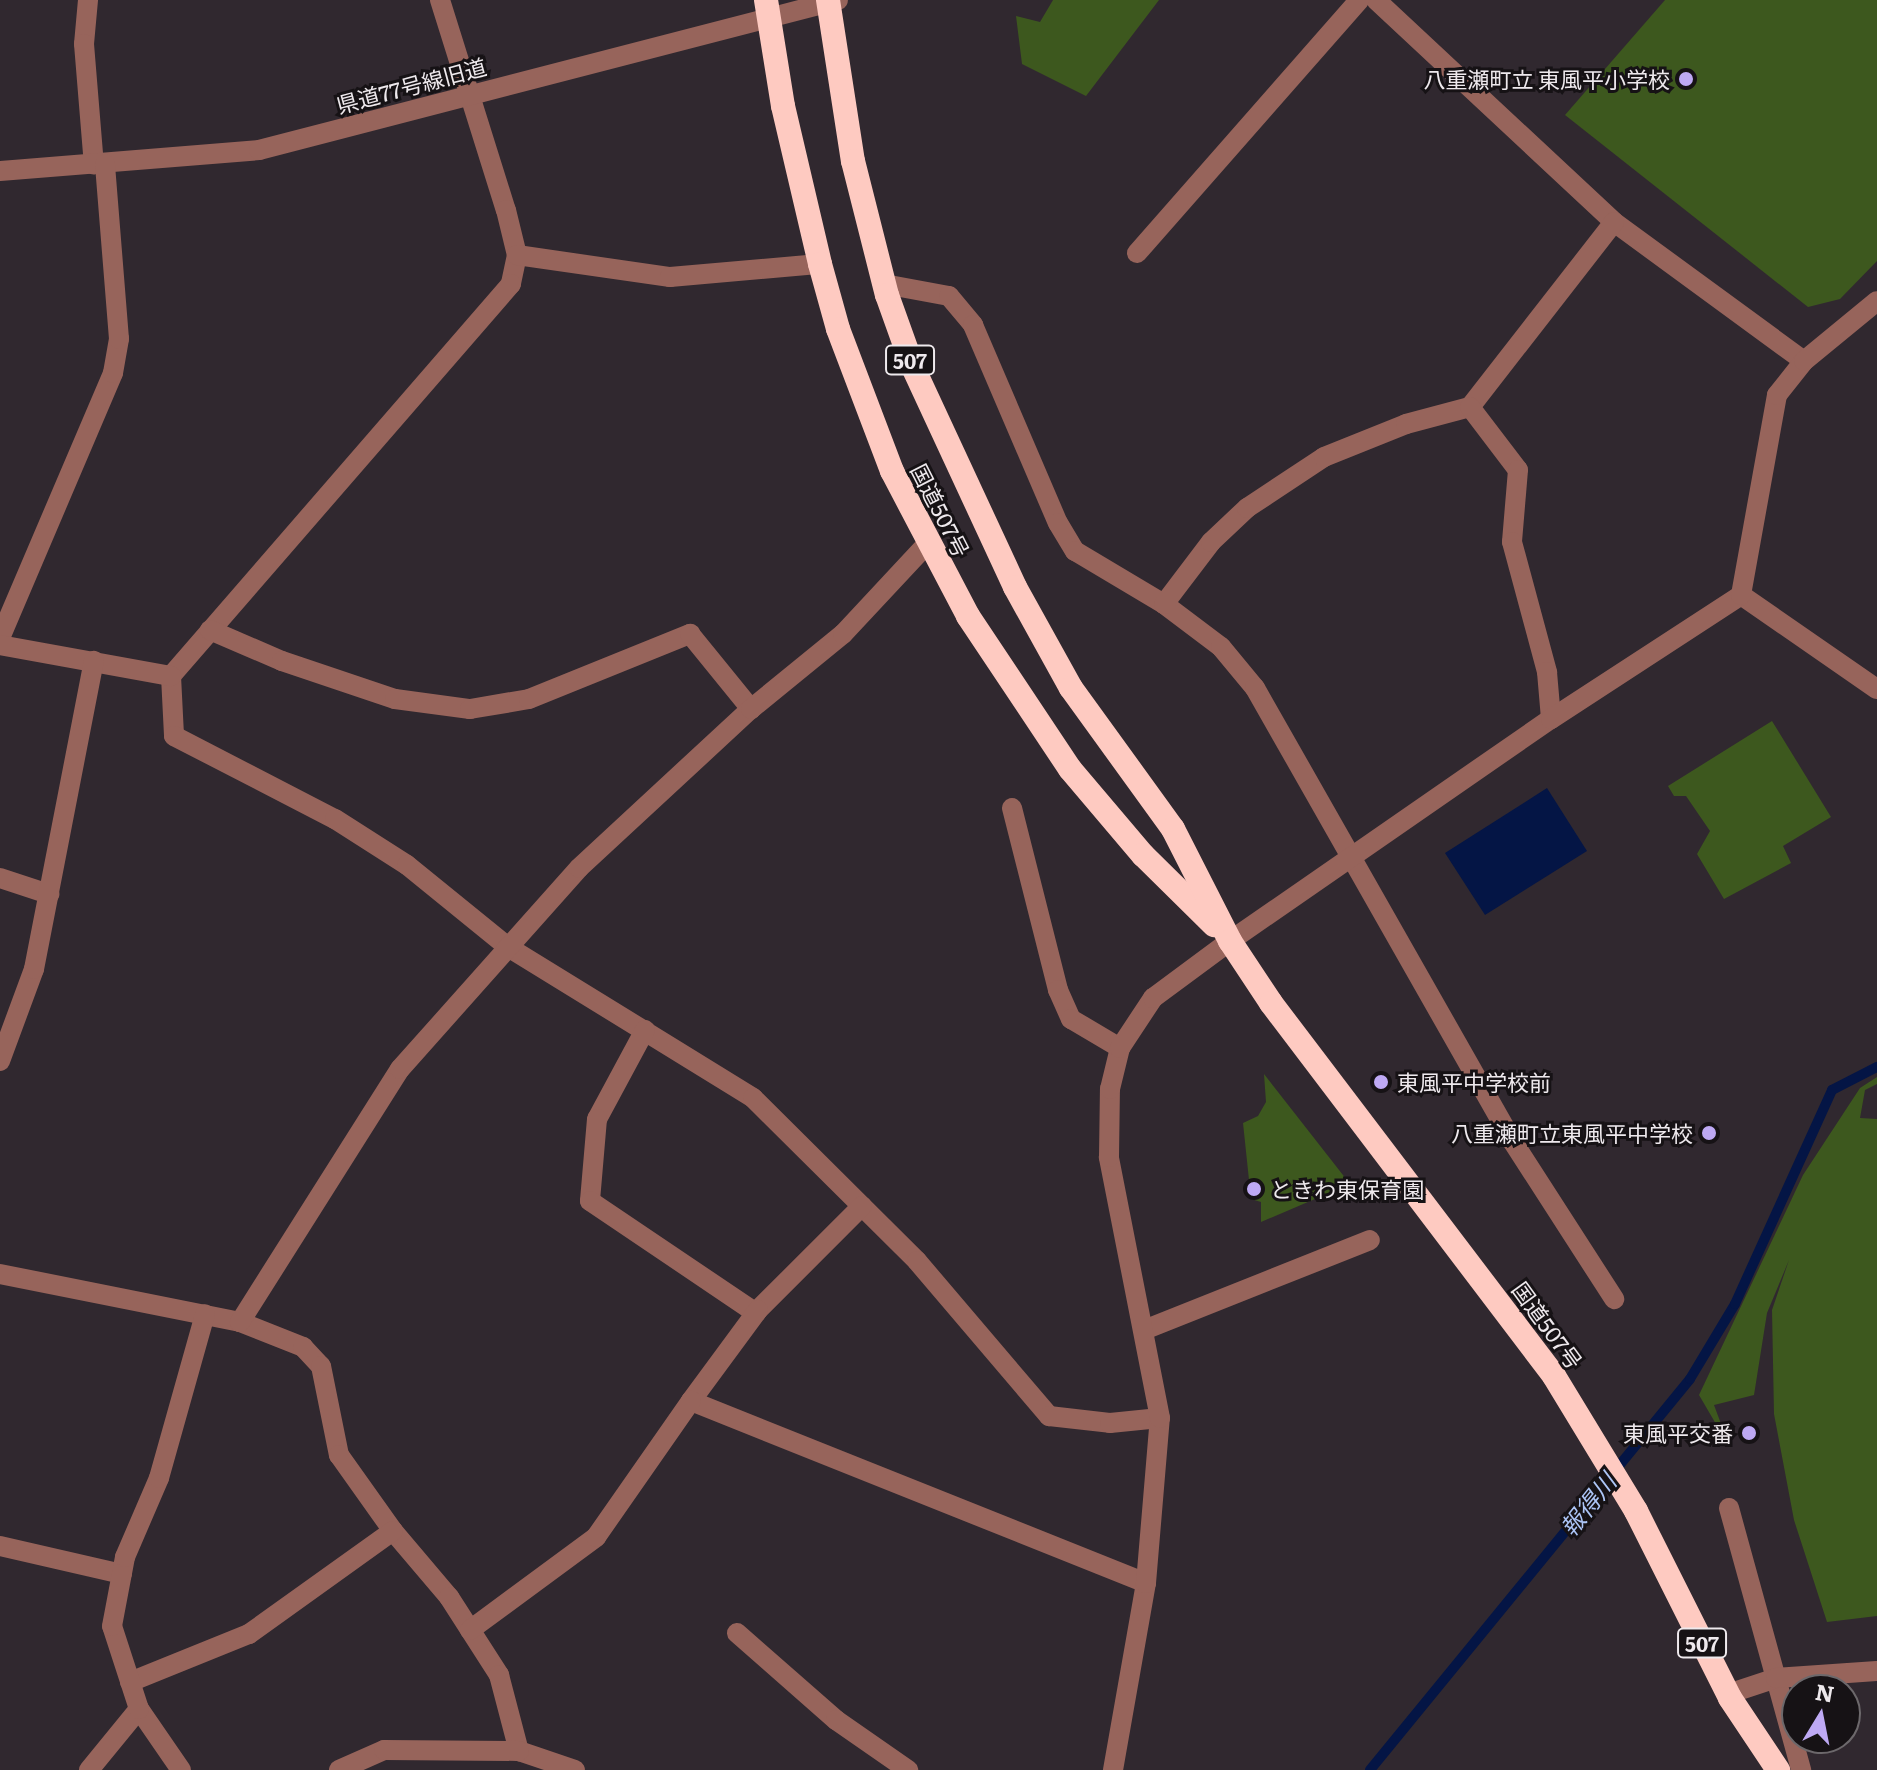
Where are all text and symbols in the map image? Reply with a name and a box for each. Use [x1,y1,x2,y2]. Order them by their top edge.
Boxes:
street label: 県道77号線旧道 [333,52,489,118]
place label: 八重瀬町立 東風平小学校 [1424,66,1670,92]
marker: 八重瀬町立 東風平小学校 [1677,70,1695,88]
road number: 507 [884,344,936,376]
street label: 国道507号 [906,459,976,561]
place label: 東風平中学校前 [1397,1069,1551,1095]
marker: 東風平中学校前 [1372,1073,1390,1091]
place label: 八重瀬町立東風平中学校 [1451,1120,1693,1146]
marker: 八重瀬町立東風平中学校 [1700,1124,1718,1142]
place label: ときわ東保育園 [1270,1176,1424,1202]
marker: ときわ東保育園 [1245,1180,1263,1198]
street label: 国道507号 [1508,1276,1588,1374]
place label: 東風平交番 [1623,1420,1733,1446]
marker: 東風平交番 [1740,1424,1758,1442]
water label: 報得川 [1553,1467,1621,1541]
road number: 507 [1676,1627,1728,1659]
north arrow [1781,1674,1861,1754]
text: N [1813,1674,1837,1710]

